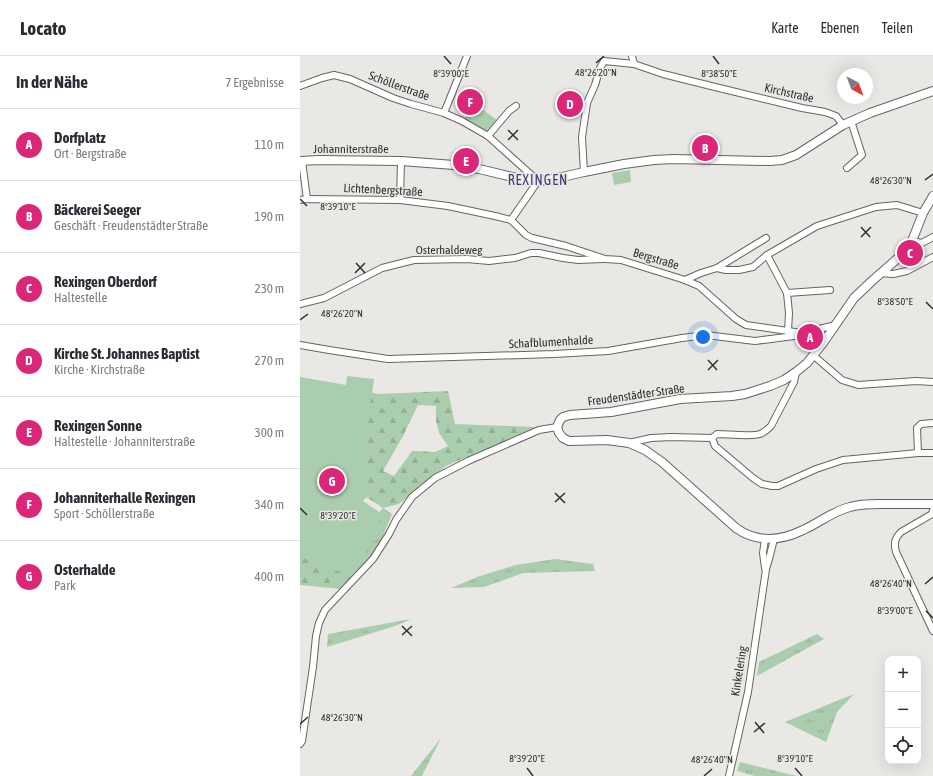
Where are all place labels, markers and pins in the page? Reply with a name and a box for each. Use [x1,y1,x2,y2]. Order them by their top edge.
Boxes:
pin: F [457,87,483,117]
pin: D [557,89,583,119]
pin: B [692,133,718,163]
pin: E [453,146,479,176]
pin: C [897,238,923,268]
pin: A [797,322,823,352]
pin: G [319,466,345,496]

